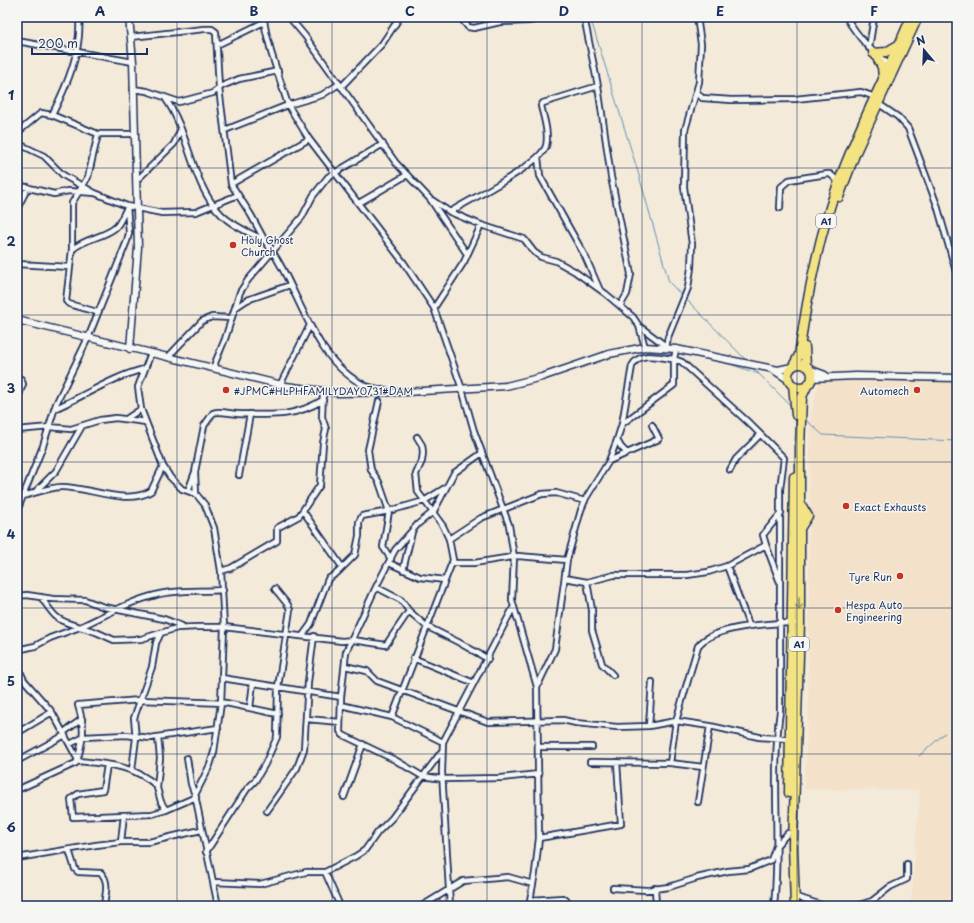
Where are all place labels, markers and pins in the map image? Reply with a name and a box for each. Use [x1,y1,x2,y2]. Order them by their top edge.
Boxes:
place label: Holy Ghost Church [241,232,294,259]
marker: Holy Ghost Church [228,240,238,250]
place label: #JPMC#HLPHFAMILYDAY0731#DAM [234,383,413,398]
place label: Automech [860,383,909,398]
marker: #JPMC#HLPHFAMILYDAY0731#DAM [221,385,231,395]
marker: Automech [912,385,922,395]
place label: Exact Exhausts [854,499,926,514]
marker: Exact Exhausts [841,501,851,511]
place label: Tyre Run [848,569,892,585]
marker: Tyre Run [895,571,905,581]
place label: Hespa Auto Engineering [846,597,903,624]
marker: Hespa Auto Engineering [833,605,843,615]

